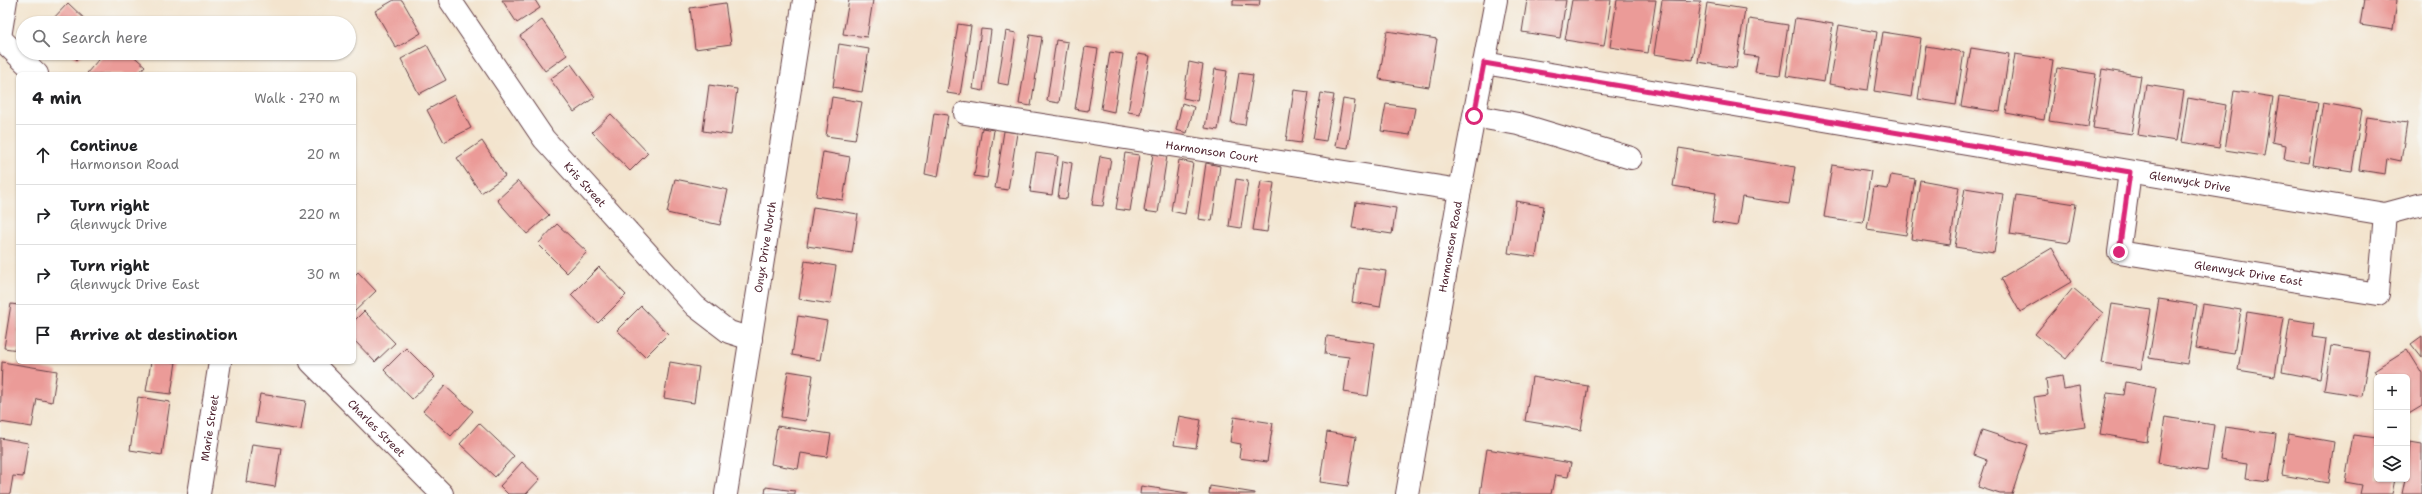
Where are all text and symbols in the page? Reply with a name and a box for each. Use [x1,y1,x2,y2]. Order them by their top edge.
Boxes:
search box [16,16,356,60]
icon: search [30,27,52,49]
text: Search here [62,28,148,48]
text: 4 min [32,87,82,109]
text: Walk · 270 m [254,90,340,107]
route start [1465,107,1483,125]
text: Continue [70,136,138,156]
street label: Harmonson Court [1165,137,1260,166]
icon: ahead [32,144,54,166]
text: 20 m [307,146,340,163]
text: Harmonson Road [70,156,179,173]
street label: Kris Street [561,159,610,210]
street label: Glenwyck Drive [2148,167,2232,196]
text: Turn right [70,196,150,216]
street label: Onyx Drive North [750,200,780,294]
street label: Harmonson Road [1435,200,1465,293]
icon: right [32,204,54,226]
text: 220 m [298,206,340,223]
text: Glenwyck Drive [70,216,167,233]
route end [2110,243,2128,261]
text: Turn right [70,256,150,276]
street label: Glenwyck Drive East [2193,257,2304,289]
icon: right [32,264,54,286]
text: 30 m [306,266,340,283]
text: Glenwyck Drive East [70,276,200,293]
icon: arrive [32,324,54,346]
text: Arrive at destination [70,325,238,345]
map controls [2374,374,2410,482]
button: + [2374,374,2410,410]
street label: Marie Street [197,393,222,462]
street label: Charles Street [344,396,409,460]
button: − [2374,410,2410,446]
button: layers [2374,446,2410,482]

